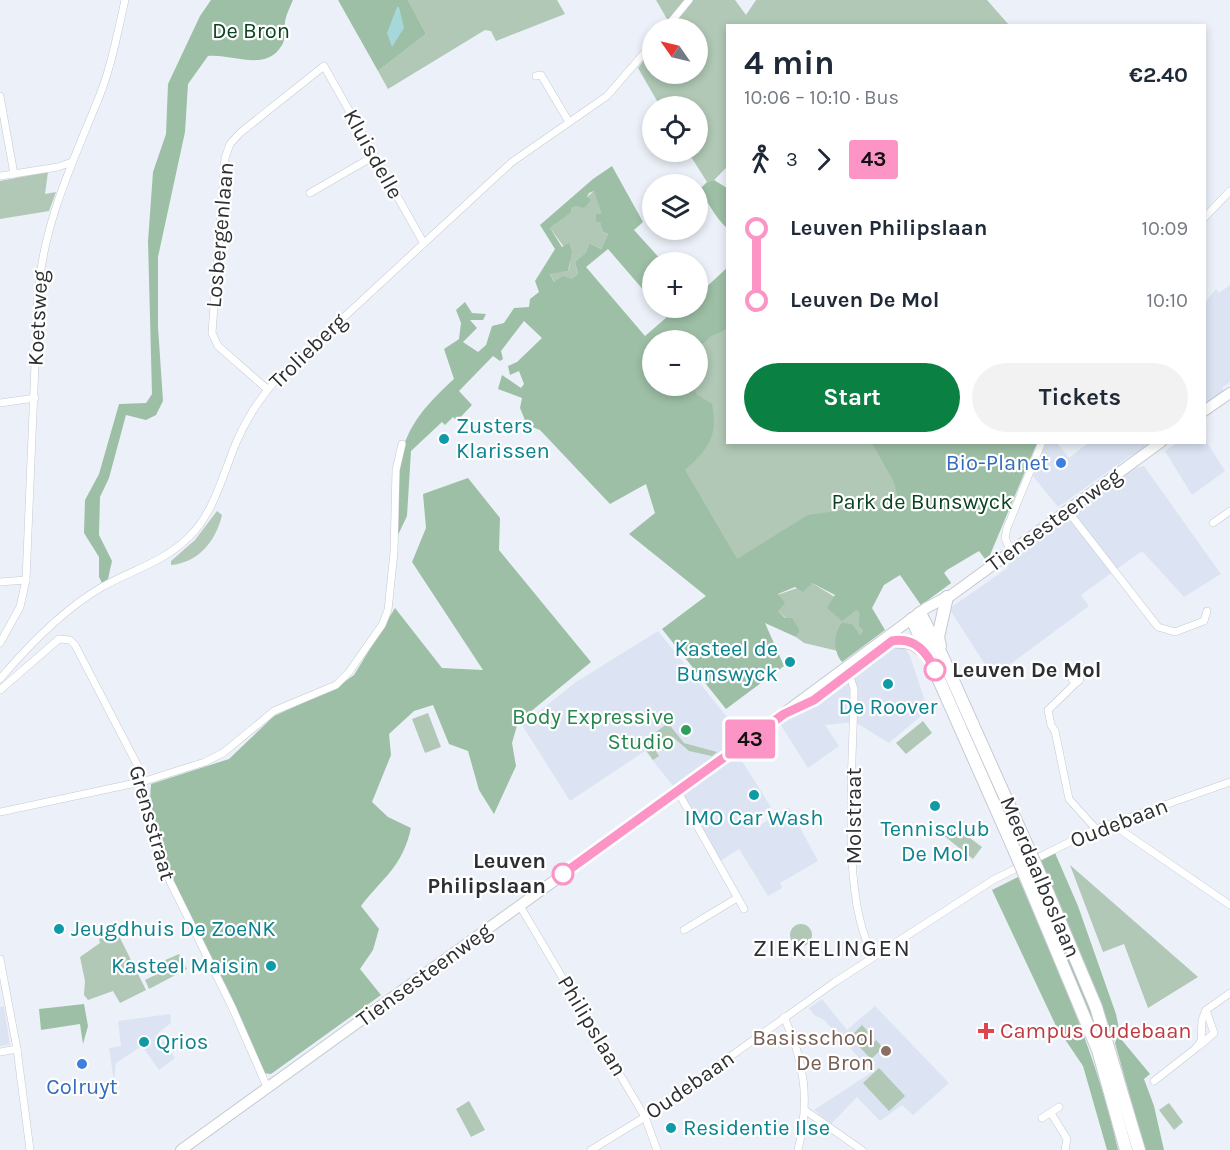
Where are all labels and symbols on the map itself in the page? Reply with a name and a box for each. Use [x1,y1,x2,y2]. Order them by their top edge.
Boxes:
park label: De Bron [212,18,290,44]
north arrow [642,18,708,84]
street label: Kluisdelle [338,104,408,204]
street label: Losbergenlaan [201,161,239,309]
street label: Koetsweg [23,269,54,367]
street label: Trolieberg [264,307,353,394]
place label: Zusters Klarissen [456,413,550,464]
marker: Zusters Klarissen [437,432,451,446]
place label: Bio-Planet [946,450,1049,476]
marker: Bio-Planet [1054,456,1068,470]
street label: Tiensesteenweg [981,462,1127,578]
park label: Park de Bunswyck [831,489,1013,515]
place label: Kasteel de Bunswyck [674,636,778,687]
marker: Kasteel de Bunswyck [783,655,797,669]
place label: Leuven De Mol [952,657,1101,683]
marker: Leuven De Mol [924,659,946,681]
marker: De Roover [881,677,895,691]
place label: De Roover [839,694,937,720]
place label: Body Expressive Studio [512,704,674,755]
line badge: 43 [723,720,777,758]
marker: Body Expressive Studio [679,723,693,737]
street label: Grensstraat [123,762,181,884]
street label: Molstraat [841,767,867,865]
marker: IMO Car Wash [747,788,761,802]
street label: Meerdaalboslaan [994,792,1086,962]
street label: Oudebaan [1067,793,1171,853]
marker: Tennisclub De Mol [928,799,942,813]
place label: IMO Car Wash [685,805,823,831]
place label: Tennisclub De Mol [880,816,990,867]
place label: Leuven Philipslaan [427,848,546,899]
marker: Leuven Philipslaan [552,863,574,885]
place label: Jeugdhuis De ZoeNK [71,916,276,942]
street label: Tiensesteenweg [351,917,497,1033]
marker: Jeugdhuis De ZoeNK [52,922,66,936]
district label: ZIEKELINGEN [753,934,911,962]
place label: Kasteel Maisin [111,953,259,979]
marker: Kasteel Maisin [264,959,278,973]
street label: Philipslaan [552,971,632,1081]
place label: Campus Oudebaan [1000,1018,1192,1044]
marker: Campus Oudebaan [977,1022,995,1040]
place label: Basisschool De Bron [752,1025,874,1076]
place label: Qrios [156,1029,208,1055]
marker: Qrios [137,1035,151,1049]
marker: Basisschool De Bron [879,1044,893,1058]
street label: Oudebaan [641,1045,739,1125]
marker: Colruyt [75,1057,89,1071]
place label: Colruyt [46,1074,118,1100]
place label: Residentie Ilse [683,1115,830,1141]
marker: Residentie Ilse [664,1121,678,1135]

